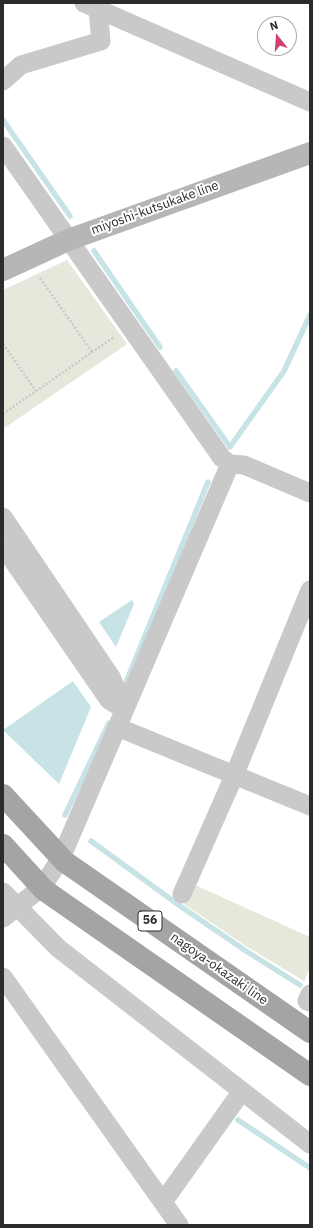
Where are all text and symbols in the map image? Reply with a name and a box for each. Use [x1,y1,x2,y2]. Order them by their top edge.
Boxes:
north arrow [257,16,297,56]
text: N [268,18,280,33]
street label: miyoshi-kutsukake line [89,178,221,238]
road number: 56 [138,911,162,931]
street label: nagoya-okazaki line [167,930,271,1008]

